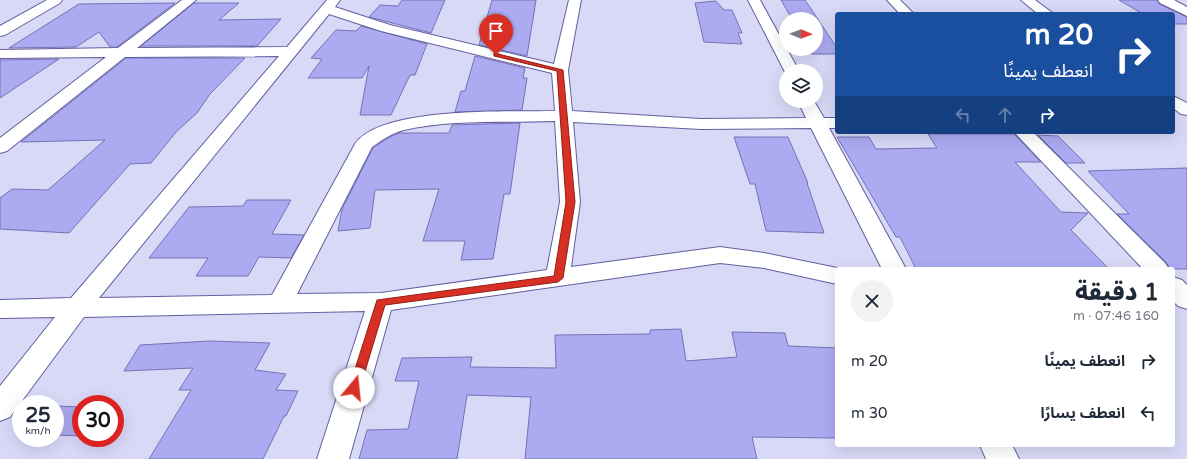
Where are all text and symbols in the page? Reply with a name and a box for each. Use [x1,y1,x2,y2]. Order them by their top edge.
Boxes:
north arrow [779,12,823,56]
map controls [779,12,823,108]
pin [479,14,513,55]
text: 20 m [1025,18,1093,52]
icon: arrive [485,20,507,42]
icon: right [1107,28,1159,80]
text: انعطف يمينًا [1003,60,1093,82]
button: layers [779,64,823,108]
icon: left [952,104,974,126]
icon: ahead [994,104,1016,126]
icon: right [1036,104,1058,126]
text: 1 دقيقة [1075,278,1159,307]
button: close [851,280,893,322]
text: 160 m · 07:46 [1073,308,1159,324]
icon: right [1137,350,1159,372]
text: 20 m [851,352,888,370]
text: انعطف يمينًا [1044,352,1125,370]
position arrow [333,367,375,409]
speed limit sign: 30 [72,395,124,447]
icon: left [1137,402,1159,424]
text: 25 [25,404,51,428]
text: 30 m [851,404,888,422]
text: انعطف يسارًا [1041,404,1125,422]
text: km/h [25,425,51,437]

